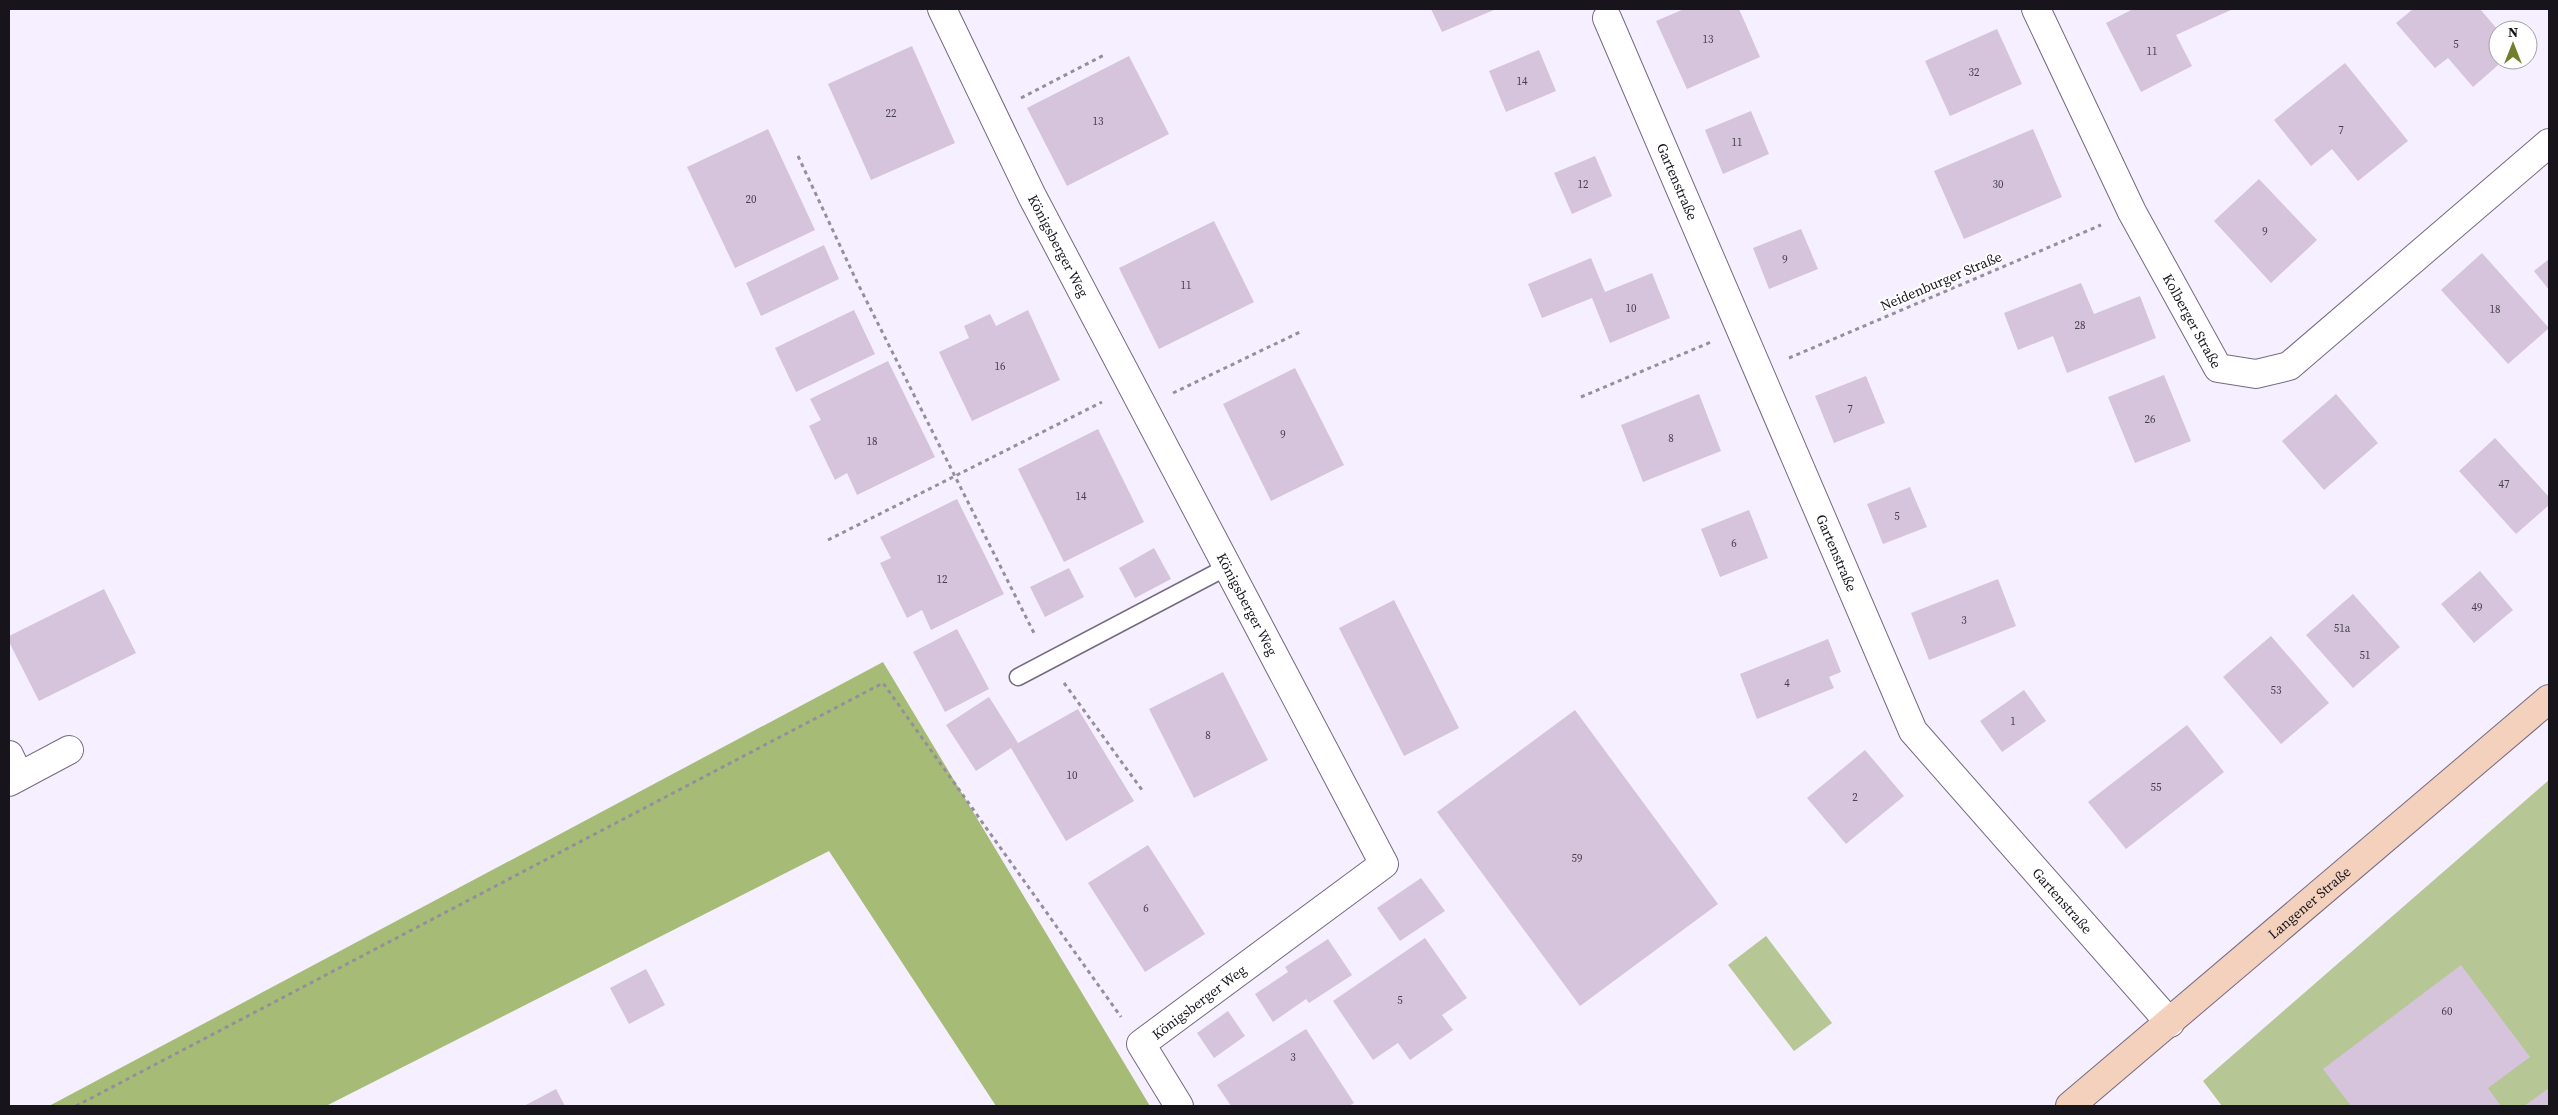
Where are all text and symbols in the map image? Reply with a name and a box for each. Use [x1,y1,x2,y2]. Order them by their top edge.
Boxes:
north arrow [2488,20,2538,70]
text: N [2508,22,2518,42]
house number: 13 [1703,32,1714,47]
house number: 5 [2453,37,2459,52]
house number: 11 [2147,44,2158,59]
house number: 32 [1969,65,1980,80]
house number: 14 [1517,74,1528,89]
house number: 22 [886,106,897,121]
house number: 13 [1093,114,1104,129]
house number: 7 [2338,123,2344,138]
house number: 11 [1732,135,1743,150]
street label: Gartenstraße [1652,140,1703,223]
house number: 12 [1578,177,1589,192]
house number: 30 [1993,177,2004,192]
street label: Königsberger Weg [1023,191,1094,301]
house number: 20 [746,192,757,207]
house number: 9 [2262,224,2268,239]
street label: Neidenburger Straße [1877,246,2005,316]
house number: 9 [1782,252,1788,267]
street label: Kolberger Straße [2158,270,2226,372]
house number: 11 [1181,278,1192,293]
house number: 10 [1626,301,1637,316]
house number: 18 [2490,302,2501,317]
house number: 28 [2075,318,2086,333]
house number: 16 [995,359,1006,374]
house number: 7 [1847,402,1853,417]
house number: 26 [2145,412,2156,427]
house number: 9 [1280,427,1286,442]
house number: 8 [1668,431,1674,446]
house number: 18 [867,434,878,449]
house number: 47 [2499,477,2510,492]
house number: 14 [1076,489,1087,504]
house number: 5 [1894,509,1900,524]
street label: Gartenstraße [1811,511,1862,594]
house number: 6 [1731,536,1737,551]
street label: Königsberger Weg [1212,549,1282,659]
house number: 12 [937,572,948,587]
house number: 49 [2472,600,2483,615]
house number: 3 [1961,613,1967,628]
house number: 51a [2334,621,2351,636]
house number: 51 [2360,648,2371,663]
house number: 4 [1784,676,1790,691]
house number: 53 [2271,683,2282,698]
house number: 1 [2010,714,2016,729]
house number: 8 [1205,728,1211,743]
house number: 10 [1067,768,1078,783]
house number: 55 [2151,780,2162,795]
house number: 2 [1852,790,1858,805]
house number: 59 [1572,851,1583,866]
street label: Langener Straße [2264,862,2355,944]
street label: Gartenstraße [2028,863,2097,938]
house number: 6 [1143,901,1149,916]
street label: Königsberger Weg [1148,960,1250,1044]
house number: 5 [1397,993,1403,1008]
house number: 60 [2442,1004,2453,1019]
house number: 3 [1290,1050,1296,1065]

